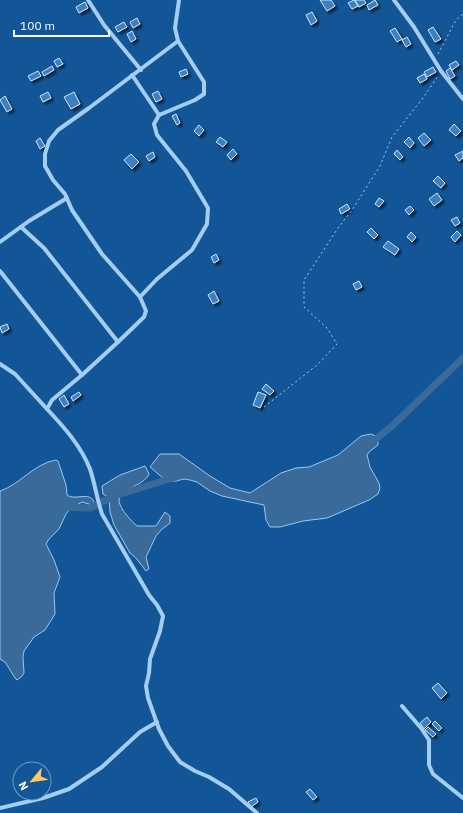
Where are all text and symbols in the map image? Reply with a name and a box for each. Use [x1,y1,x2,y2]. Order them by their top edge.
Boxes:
scale bar [14,12,109,38]
text: 100 m [20,18,55,33]
north arrow [12,761,52,801]
text: N [15,779,31,793]

